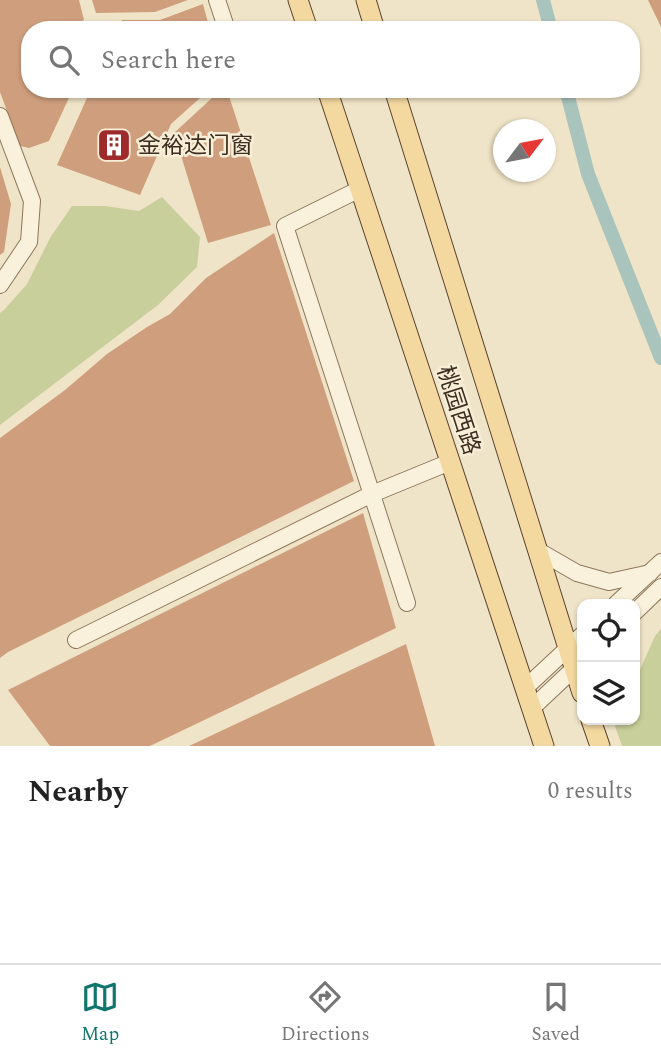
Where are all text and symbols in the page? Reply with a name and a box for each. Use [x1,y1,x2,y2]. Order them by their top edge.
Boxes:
search box [21,21,640,98]
text: Search here [101,40,236,80]
icon: search [45,41,83,79]
north arrow [493,119,556,182]
building icon: 金裕达门窗 [95,126,133,164]
place label: 金裕达门窗 [138,129,253,164]
street label: 桃园西路 [427,361,488,460]
map controls [577,599,640,725]
button: locate [577,599,640,662]
button: layers [577,662,640,725]
text: Nearby [28,769,127,815]
text: 0 results [548,774,633,809]
tab: Map [81,978,119,1049]
tab: Directions [281,978,370,1049]
tab: Saved [531,978,580,1049]

